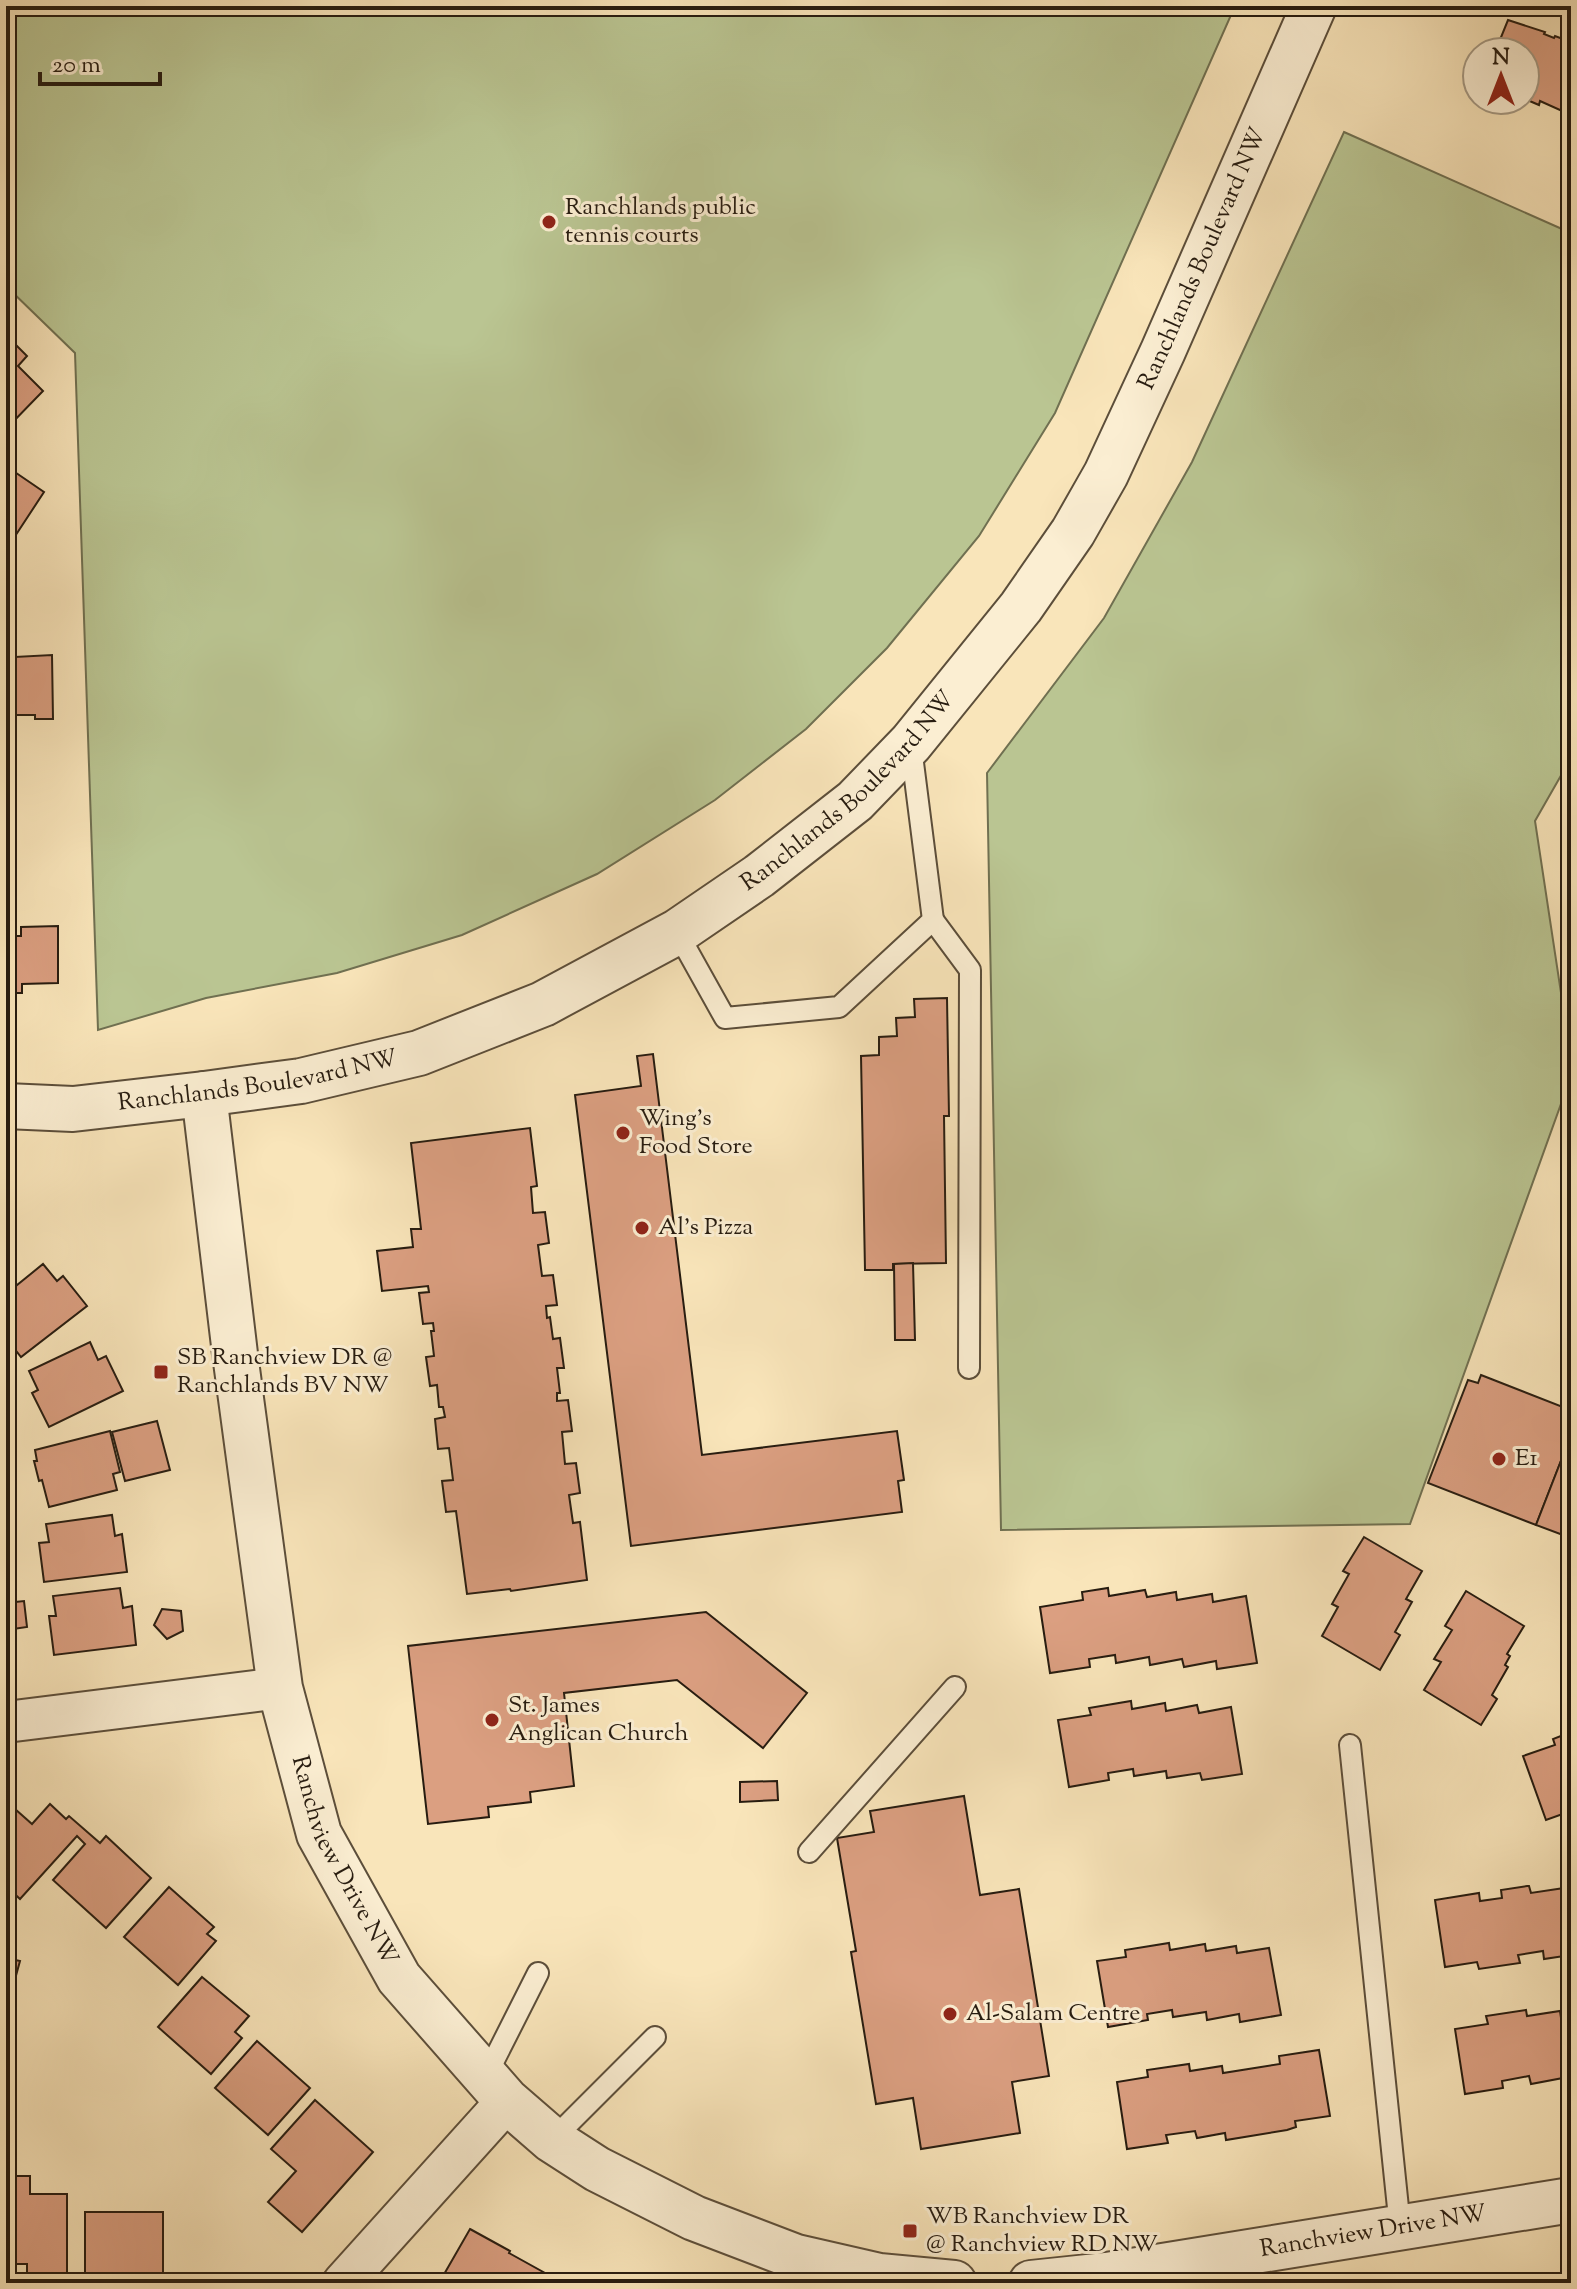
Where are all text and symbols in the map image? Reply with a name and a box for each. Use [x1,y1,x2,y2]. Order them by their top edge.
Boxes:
scale bar [40,36,160,86]
north arrow [1461,36,1541,116]
text: N [1492,43,1510,75]
text: 20 m [52,49,101,83]
street label: Ranchlands Boulevard NW [1130,122,1276,396]
place label: Ranchlands public tennis courts [565,191,756,253]
marker: Ranchlands public tennis courts [540,213,558,231]
street label: Ranchlands Boulevard NW [734,684,964,900]
street label: Ranchlands Boulevard NW [116,1042,401,1121]
place label: Wing's Food Store [639,1102,753,1164]
marker: Wing's Food Store [614,1124,632,1142]
place label: Al's Pizza [658,1211,753,1245]
marker: Al's Pizza [633,1219,651,1237]
place label: SB Ranchview DR @ Ranchlands BV NW [177,1341,393,1403]
marker: SB Ranchview DR @ Ranchlands BV NW [152,1363,170,1381]
place label: E1 [1515,1442,1538,1476]
marker: E1 [1490,1450,1508,1468]
place label: St. James Anglican Church [508,1689,689,1751]
marker: St. James Anglican Church [483,1711,501,1729]
street label: Ranchview Drive NW [282,1752,406,1972]
place label: Al-Salam Centre [966,1997,1140,2031]
marker: Al-Salam Centre [941,2005,959,2023]
street label: Ranchview Drive NW [1258,2197,1489,2267]
place label: WB Ranchview DR @ Ranchview RD NW [926,2200,1158,2262]
marker: WB Ranchview DR @ Ranchview RD NW [901,2222,919,2240]

